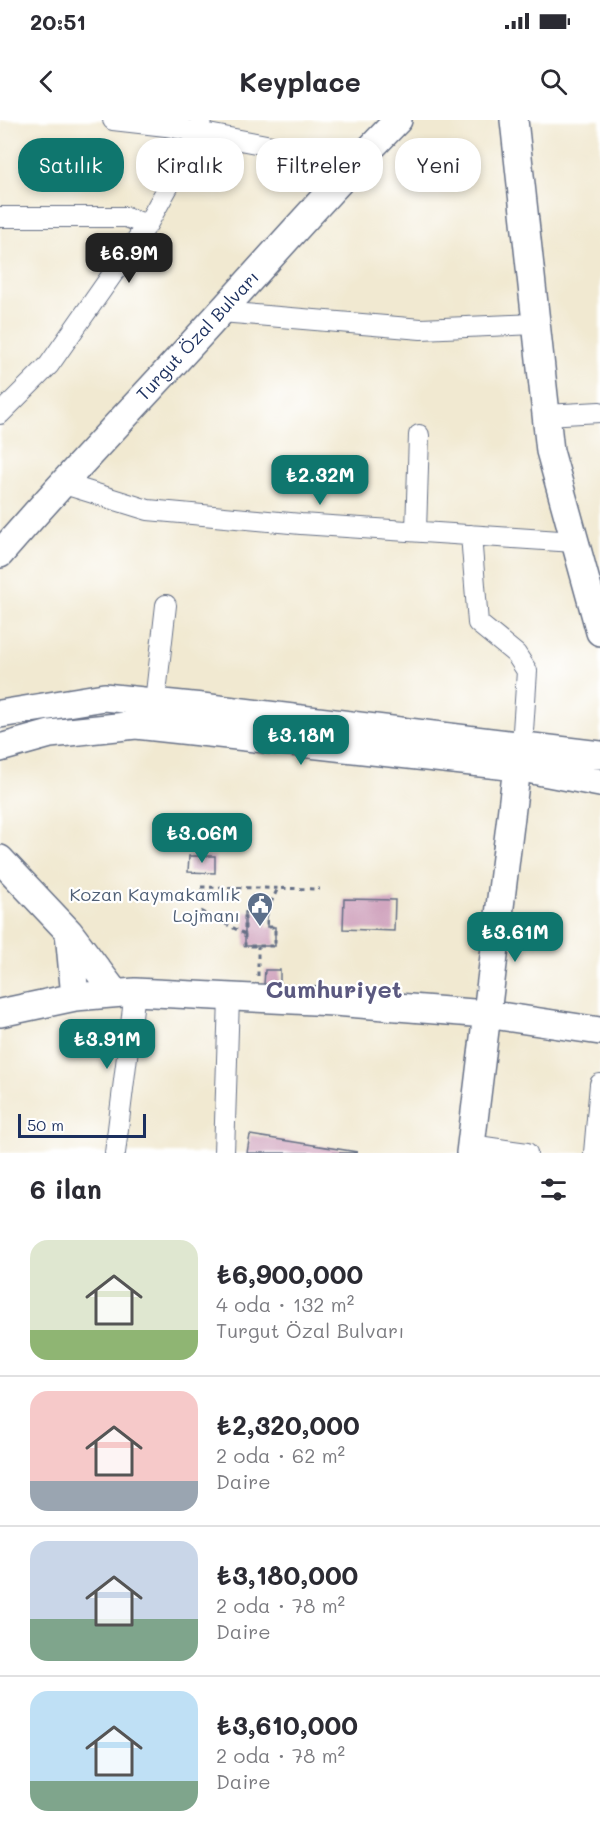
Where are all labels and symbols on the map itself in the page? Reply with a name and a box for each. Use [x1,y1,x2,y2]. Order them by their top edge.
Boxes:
pin: ₺6.9M [87,233,171,284]
street label: Turgut Özal Bulvarı [131,265,264,406]
pin: ₺2.32M [271,455,369,506]
pin: ₺3.18M [252,715,350,766]
pin: ₺3.06M [153,813,251,864]
place label: Kozan Kaymakamlık Lojmanı [70,882,240,927]
public building icon: Kozan Kaymakamlık Lojmanı [245,890,275,928]
pin: ₺3.61M [466,912,564,963]
district label: Cumhuriyet [266,973,402,1004]
pin: ₺3.91M [58,1019,156,1070]
scale bar [18,1111,146,1139]

